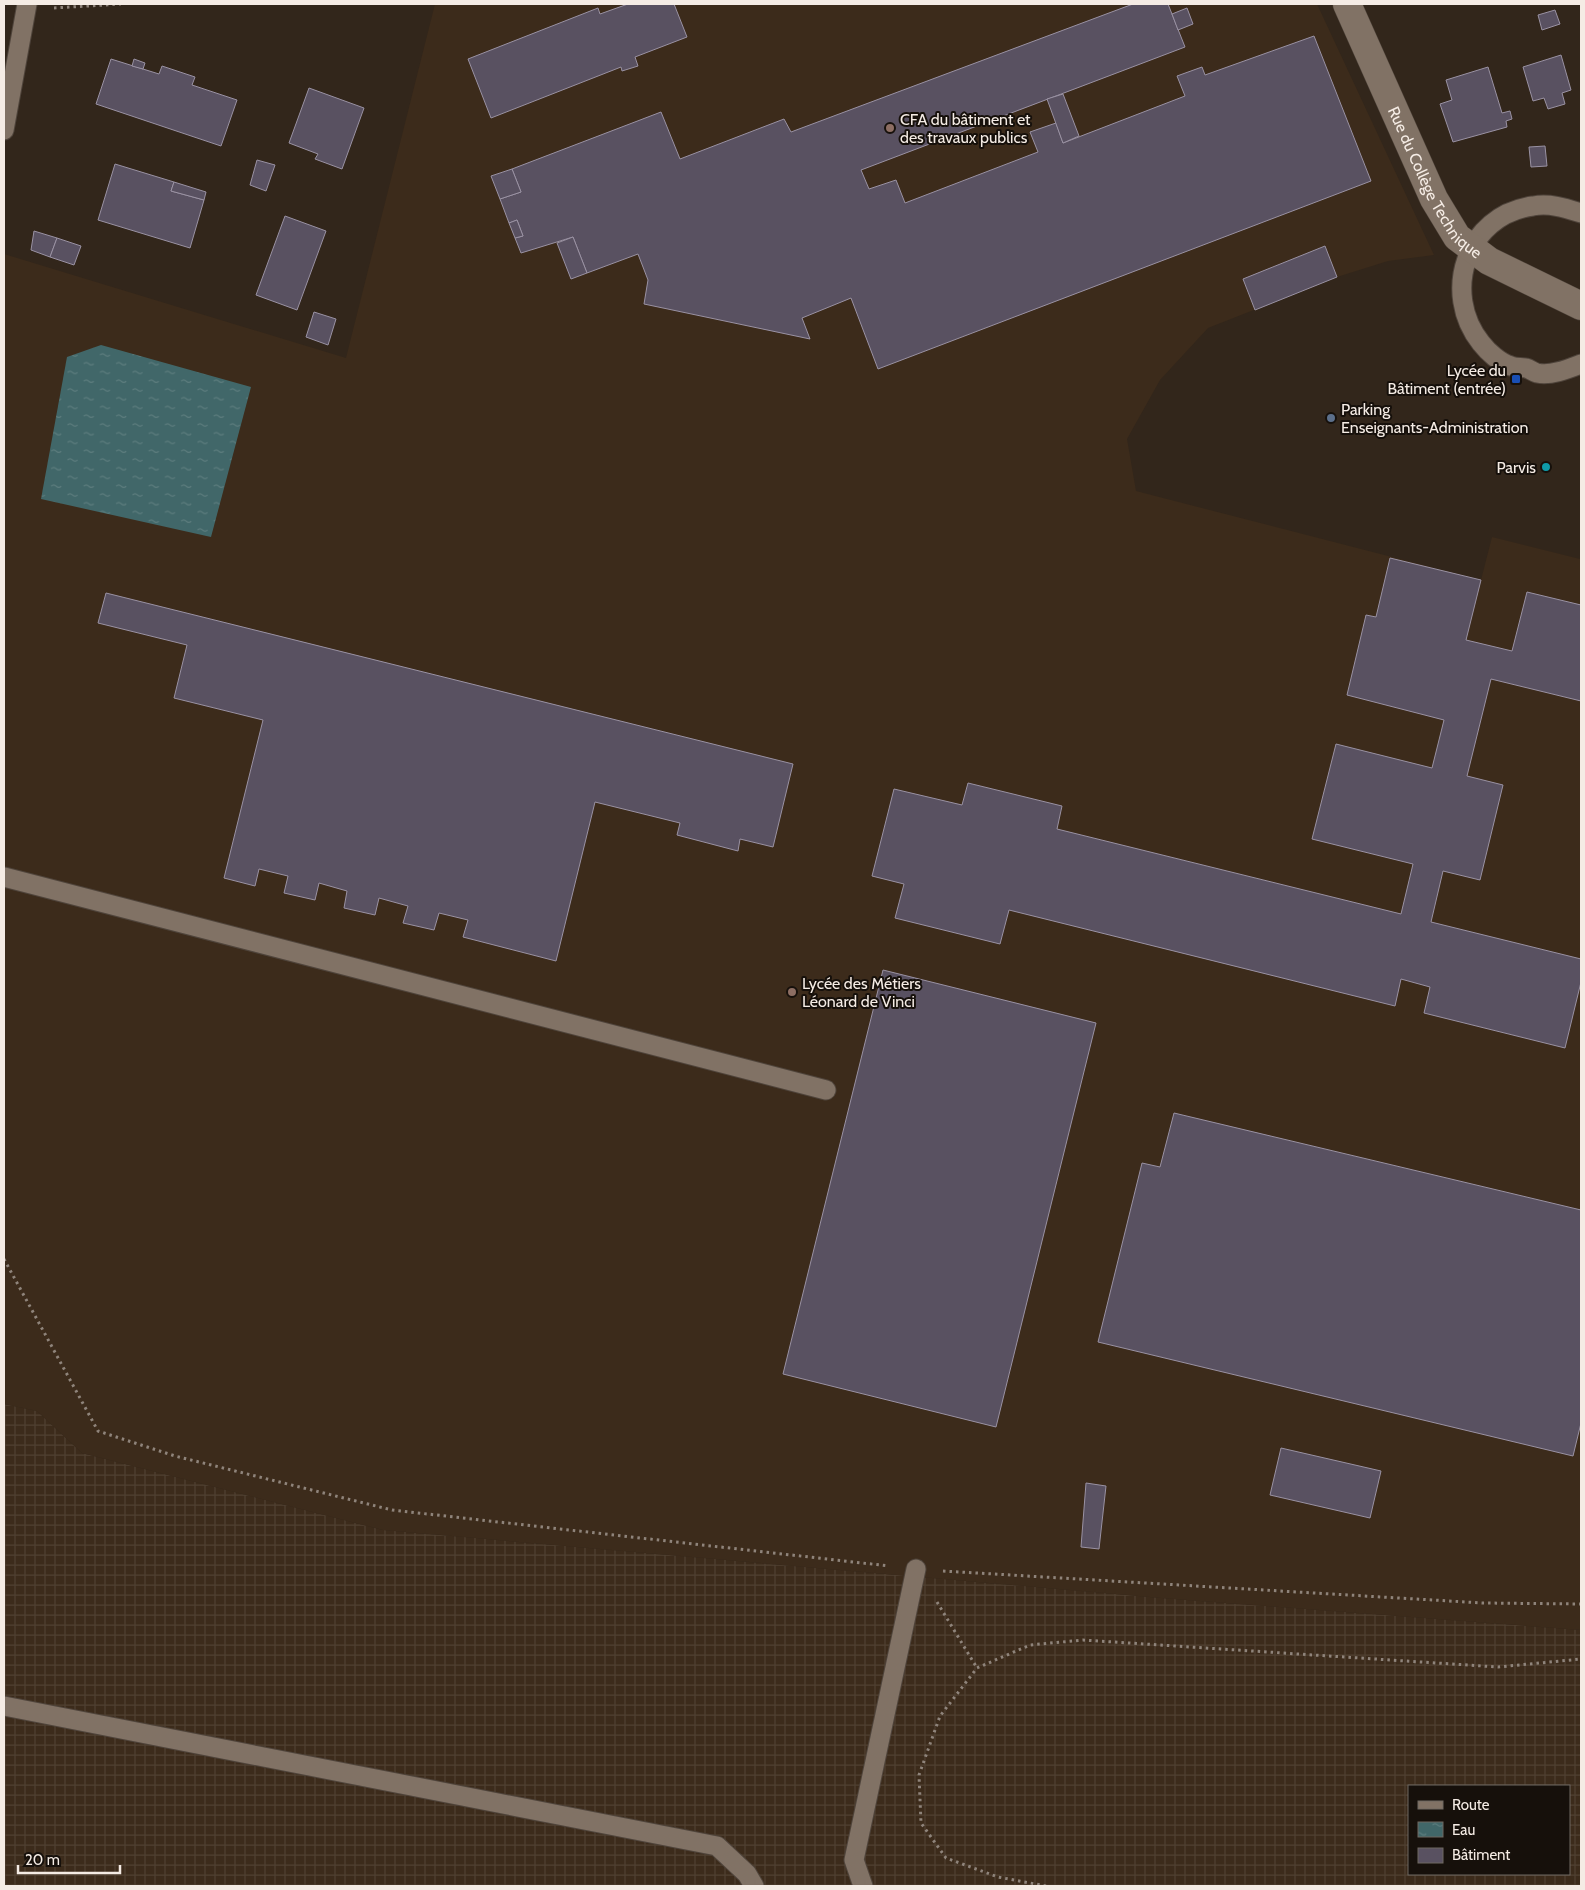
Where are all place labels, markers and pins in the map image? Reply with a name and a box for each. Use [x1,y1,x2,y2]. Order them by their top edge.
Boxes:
place label: CFA du bâtiment et des travaux publics [900,110,1031,147]
marker: CFA du bâtiment et des travaux publics [884,122,896,134]
place label: Lycée du Bâtiment (entrée) [1387,361,1506,398]
marker: Lycée du Bâtiment (entrée) [1510,373,1522,385]
place label: Parking Enseignants-Administration [1341,400,1528,437]
marker: Parking Enseignants-Administration [1325,412,1337,424]
place label: Parvis [1496,458,1536,477]
marker: Parvis [1540,461,1552,473]
place label: Lycée des Métiers Léonard de Vinci [802,974,921,1011]
marker: Lycée des Métiers Léonard de Vinci [786,986,798,998]

